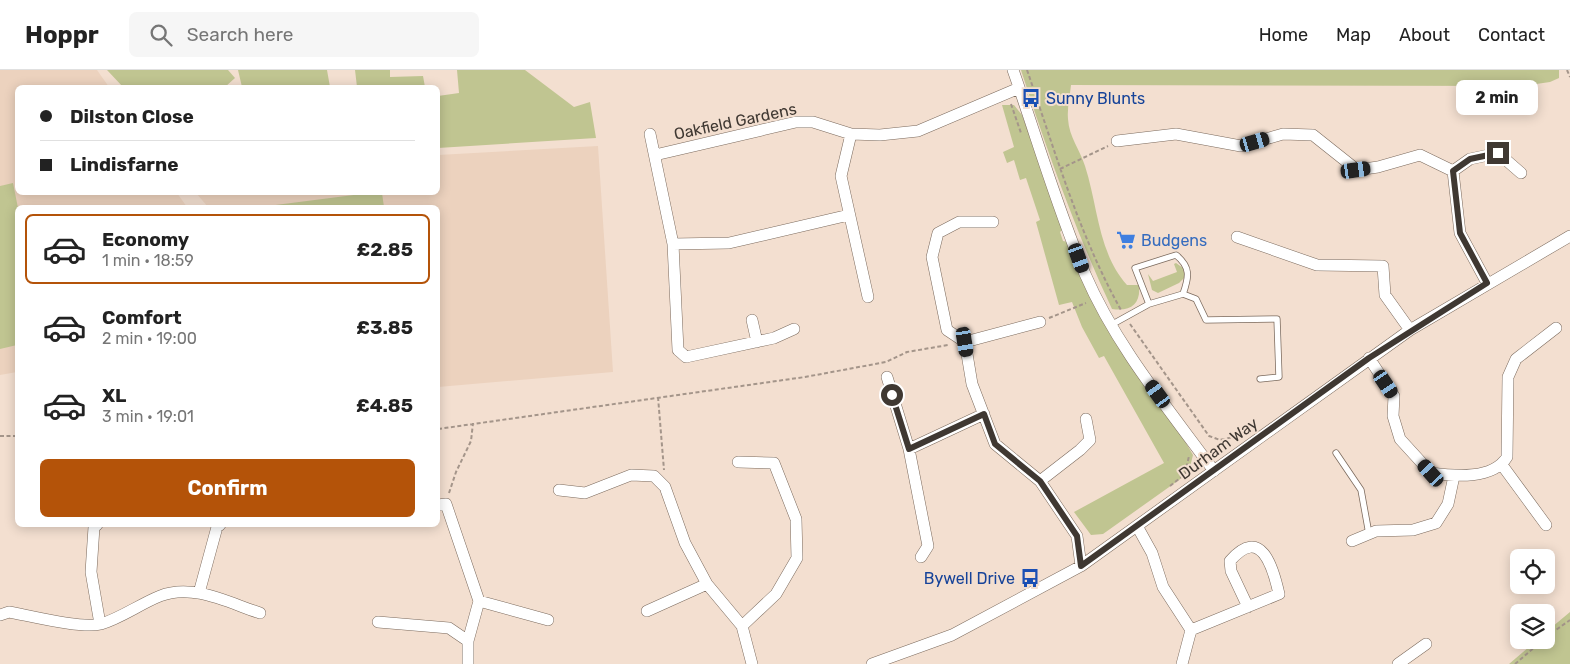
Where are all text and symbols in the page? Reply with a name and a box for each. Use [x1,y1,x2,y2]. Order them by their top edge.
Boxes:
search box [129,12,479,57]
text: Hoppr [25,21,99,49]
icon: search [147,21,175,49]
text: Search here [187,23,293,46]
text: Home [1259,24,1308,46]
text: Map [1336,24,1371,46]
text: About [1399,24,1450,46]
text: Contact [1478,24,1545,46]
callout: 2 min [1457,81,1539,116]
bus stop icon: Sunny Blunts [1020,87,1042,109]
text: 2 min [1475,88,1519,107]
place label: Sunny Blunts [1046,89,1145,108]
street label: Oakfield Gardens [672,99,798,144]
text: Dilston Close [70,105,194,128]
car [1238,131,1271,153]
route end [1487,142,1509,164]
text: Lindisfarne [70,153,179,176]
car [1340,160,1371,180]
icon: car [42,227,87,272]
text: Economy [102,228,189,251]
supermarket icon: Budgens [1115,229,1137,251]
place label: Budgens [1141,231,1207,250]
text: £2.85 [357,238,413,261]
car [1066,241,1091,275]
text: 1 min · 18:59 [102,251,194,270]
icon: car [42,305,87,350]
text: Comfort [102,306,182,329]
text: £3.85 [356,316,413,339]
car [955,326,974,358]
text: 2 min · 19:00 [102,329,197,348]
car [1371,367,1400,401]
car [1143,377,1172,411]
icon: car [42,383,87,428]
text: XL [102,384,126,407]
route start [881,384,903,406]
text: £4.85 [356,394,413,417]
text: 3 min · 19:01 [102,407,194,426]
street label: Durham Way [1175,413,1262,483]
car [1415,457,1446,489]
button: Confirm [40,459,415,517]
map controls [1510,549,1555,649]
button: locate [1510,549,1555,594]
bus stop icon: Bywell Drive [1019,567,1041,589]
place label: Bywell Drive [924,569,1015,588]
button: layers [1510,604,1555,649]

